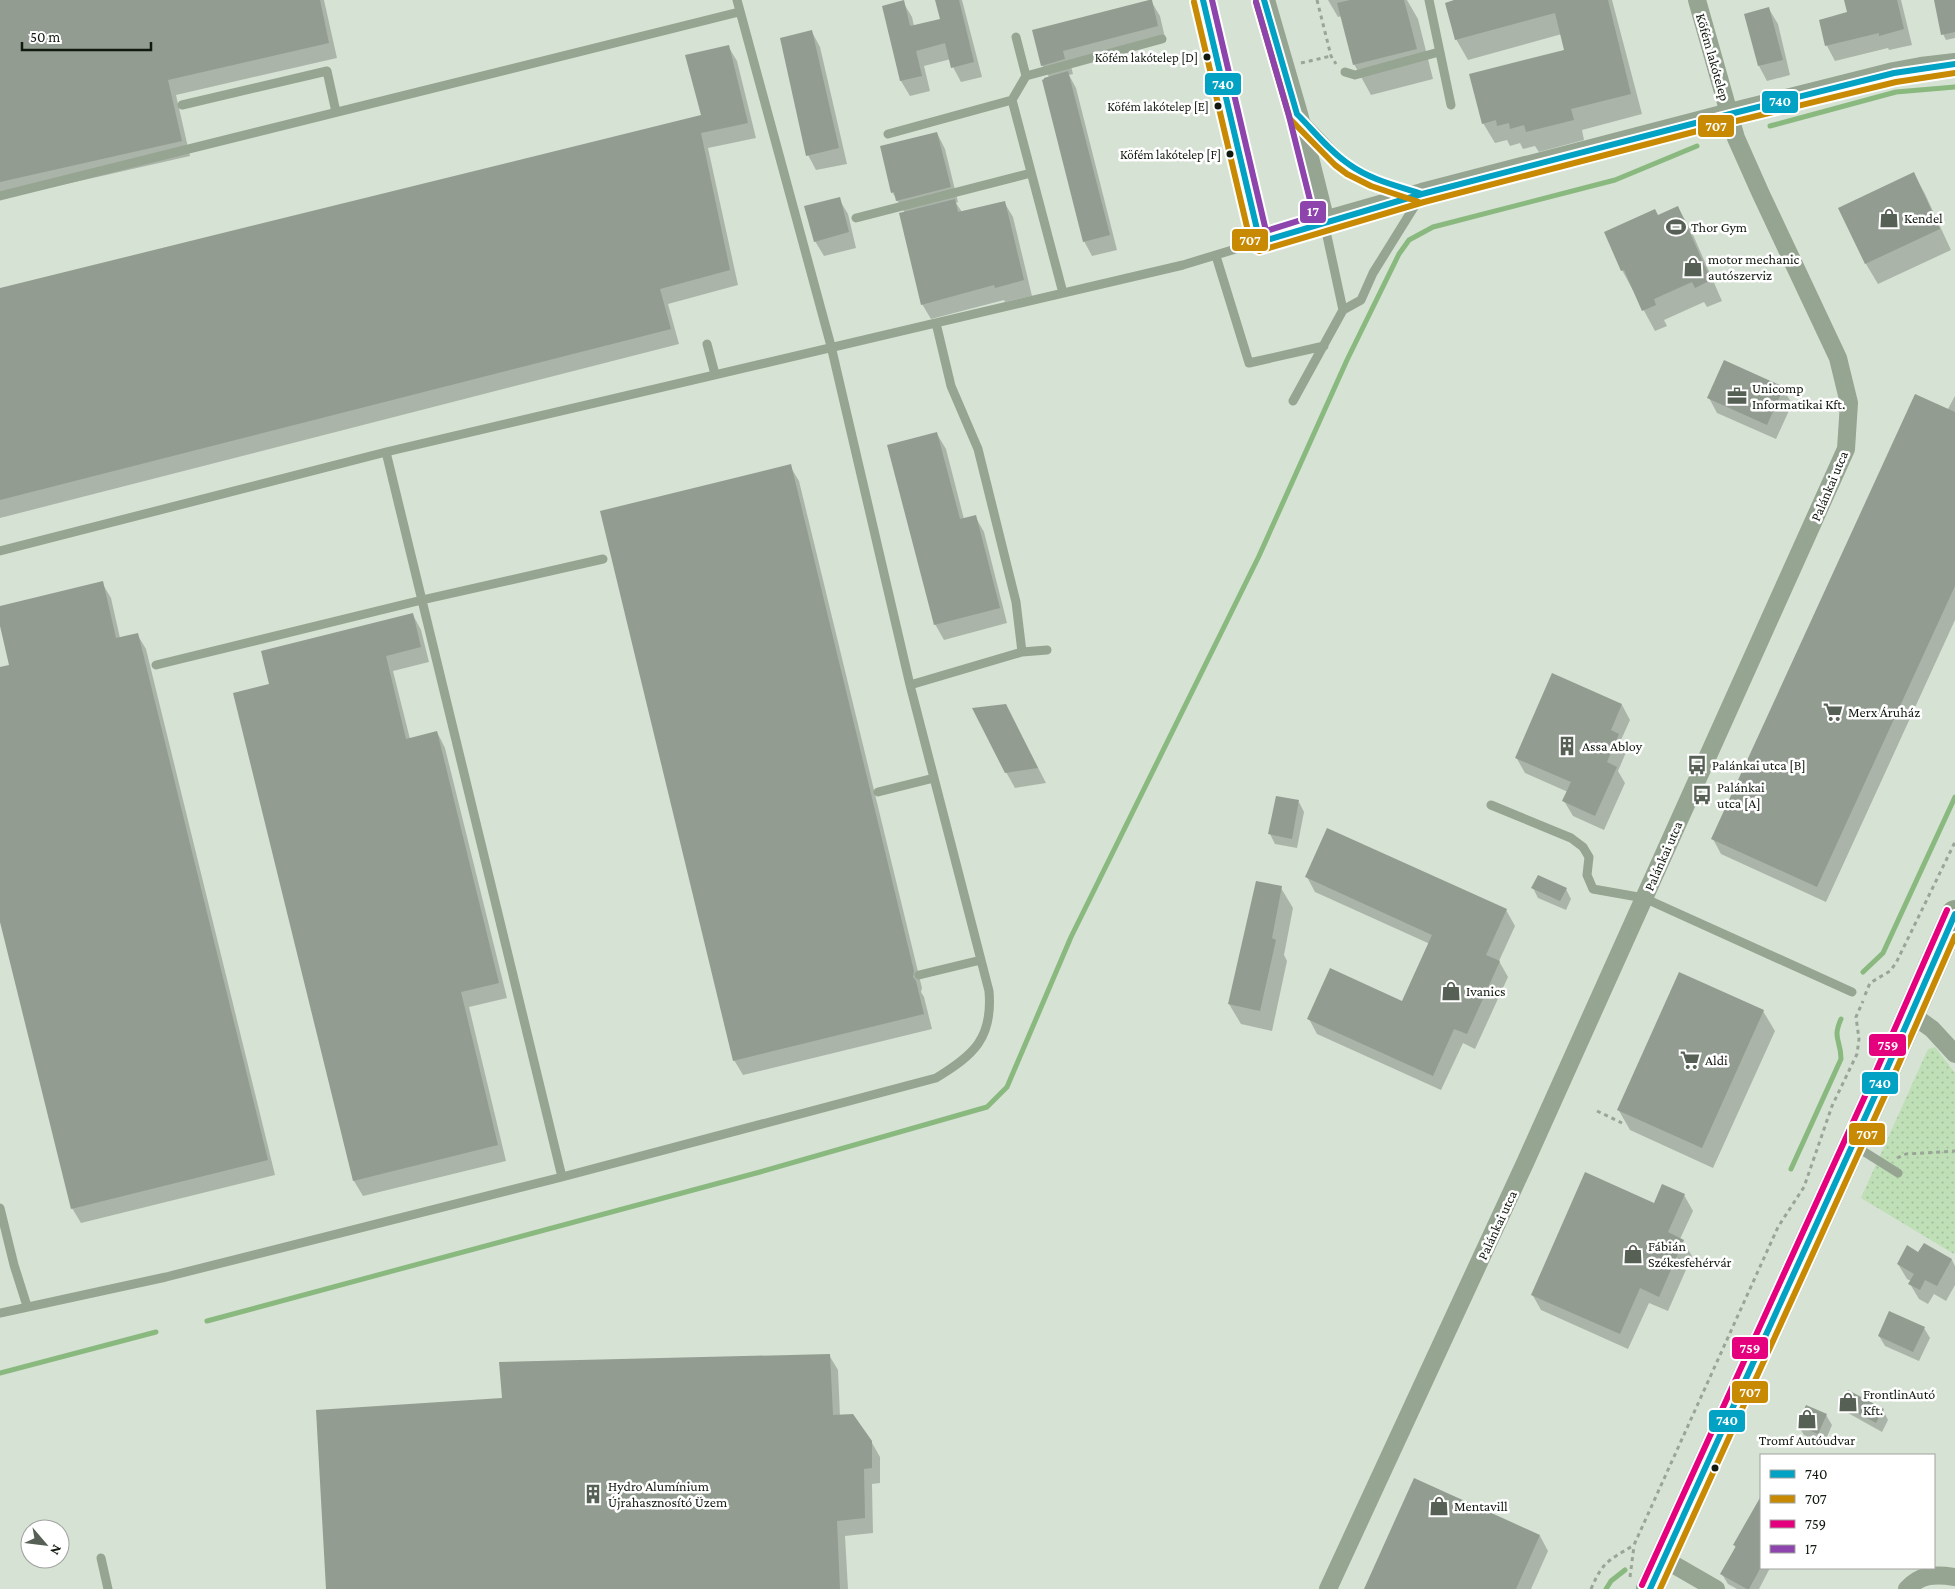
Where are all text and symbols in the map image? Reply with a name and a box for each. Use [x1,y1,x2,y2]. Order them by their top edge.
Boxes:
street label: Köfém lakótelep [1693,11,1733,103]
scale bar [22,20,151,52]
text: 50 m [30,29,60,45]
place label: Köfém lakótelep [D] [1095,50,1198,65]
marker: Köfém lakótelep [D] [1202,52,1212,62]
line badge: 740 [1204,72,1242,96]
text: 740 [1212,76,1234,92]
line badge: 740 [1761,90,1799,114]
text: 740 [1769,93,1791,109]
place label: Köfém lakótelep [E] [1107,99,1209,114]
marker: Köfém lakótelep [E] [1213,101,1223,111]
line badge: 707 [1697,114,1735,138]
text: 707 [1705,118,1727,134]
place label: Köfém lakótelep [F] [1120,147,1221,162]
marker: Köfém lakótelep [F] [1225,149,1235,159]
line badge: 17 [1299,200,1327,224]
text: 17 [1307,203,1319,219]
shop icon: Kendel [1878,207,1900,229]
place label: Kendel [1904,210,1943,226]
sports icon: Thor Gym [1665,216,1687,238]
place label: Thor Gym [1691,219,1747,235]
line badge: 707 [1231,228,1269,252]
text: 707 [1239,232,1261,248]
place label: motor mechanic autószerviz [1708,251,1800,283]
shop icon: motor mechanic autószerviz [1682,256,1704,278]
place label: Unicomp Informatikai Kft. [1752,380,1845,412]
office icon: Unicomp Informatikai Kft. [1726,385,1748,407]
street label: Palánkai utca [1807,448,1851,523]
supermarket icon: Merx Áruház [1822,701,1844,723]
place label: Merx Áruház [1848,704,1920,720]
building icon: Assa Abloy [1556,735,1578,757]
place label: Assa Abloy [1582,738,1643,754]
bus stop icon: Palánkai utca [B] [1686,754,1708,776]
place label: Palánkai utca [B] [1712,757,1806,773]
place label: Palánkai utca [A] [1717,779,1765,811]
bus stop icon: Palánkai utca [A] [1691,784,1713,806]
street label: Palánkai utca [1641,818,1686,893]
shop icon: Ivanics [1440,980,1462,1002]
place label: Ivanics [1466,983,1506,999]
line badge: 759 [1868,1033,1907,1057]
text: 759 [1878,1037,1898,1053]
supermarket icon: Aldi [1679,1049,1701,1071]
place label: Aldi [1705,1052,1728,1068]
line badge: 740 [1861,1071,1899,1095]
text: 740 [1869,1075,1891,1091]
line badge: 707 [1848,1122,1886,1146]
text: 707 [1856,1126,1878,1142]
street label: Palánkai utca [1474,1187,1520,1262]
place label: Fábián Székesfehérvár [1648,1238,1732,1270]
shop icon: Fábián Székesfehérvár [1622,1243,1644,1265]
line badge: 759 [1731,1336,1769,1360]
text: 759 [1740,1340,1760,1356]
line badge: 707 [1731,1380,1769,1404]
text: 707 [1739,1384,1761,1400]
place label: FrontlinAutó Kft. [1863,1386,1935,1418]
shop icon: FrontlinAutó Kft. [1837,1391,1859,1413]
shop icon: Tromf Autóudvar [1796,1408,1818,1430]
line badge: 740 [1708,1409,1746,1433]
text: 740 [1716,1412,1738,1428]
place label: Tromf Autóudvar [1759,1432,1855,1448]
legend [1760,1454,1935,1569]
unlabelled marker [1710,1463,1720,1473]
text: 740 [1805,1466,1828,1482]
place label: Hydro Alumínium Újrahasznosító Üzem [608,1478,727,1511]
building icon: Hydro Alumínium Újrahasznosító Üzem [582,1483,604,1505]
text: 707 [1805,1491,1827,1507]
shop icon: Mentavill [1428,1495,1450,1517]
place label: Mentavill [1454,1498,1508,1514]
text: 759 [1805,1516,1826,1532]
north arrow [20,1519,70,1569]
text: 17 [1805,1541,1817,1557]
text: N [47,1542,66,1558]

